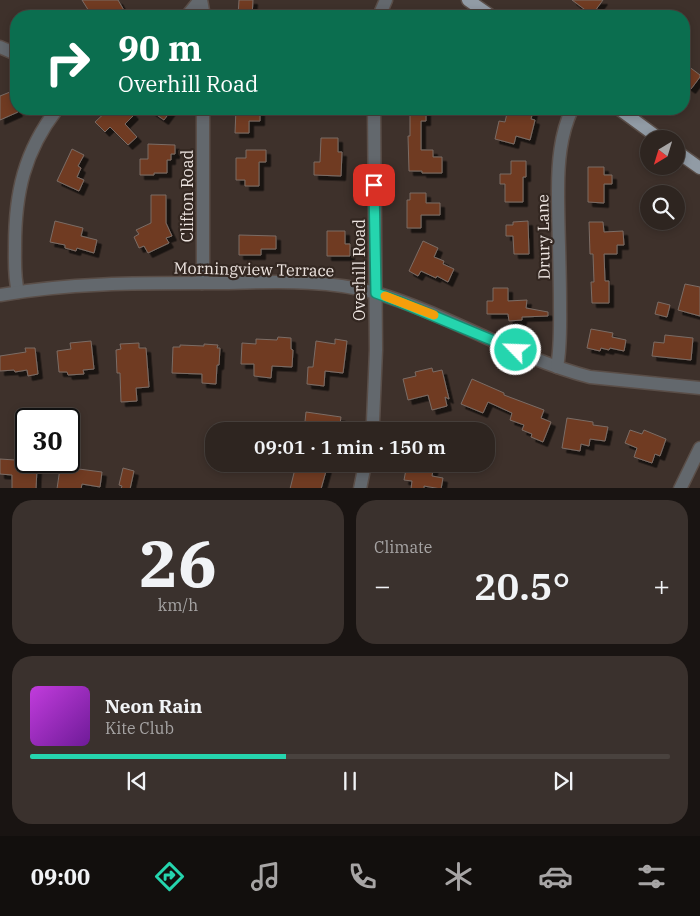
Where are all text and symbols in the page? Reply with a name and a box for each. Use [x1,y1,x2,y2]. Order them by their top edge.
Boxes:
text: 90 m [118,25,202,71]
icon: right [35,30,100,95]
text: Overhill Road [118,69,258,98]
north arrow [640,130,685,175]
map controls [640,130,685,230]
street label: Clifton Road [177,149,197,242]
pin [353,164,395,206]
icon: arrive [360,171,388,199]
button: search [640,185,685,230]
street label: Drury Lane [532,194,554,280]
street label: Overhill Road [349,219,369,321]
street label: Morningview Terrace [174,258,334,280]
position arrow [489,323,541,375]
speed limit sign: 30 [15,408,80,473]
text: 09:01 · 1 min · 150 m [254,435,446,459]
text: 26 [139,520,217,605]
text: Climate [374,537,432,557]
text: 20.5° [474,561,570,610]
text: − [374,567,391,604]
text: + [653,567,670,604]
text: km/h [158,595,198,615]
text: Neon Rain [105,694,202,718]
text: Kite Club [105,718,174,738]
icon: previous [123,767,151,795]
icon: pause [336,767,364,795]
icon: next [549,767,577,795]
icon: directions [152,859,187,894]
icon: music [248,859,283,894]
icon: phone [345,859,380,894]
icon: climate [441,859,476,894]
icon: car [538,859,573,894]
icon: filters [634,859,669,894]
text: 09:00 [31,862,90,891]

